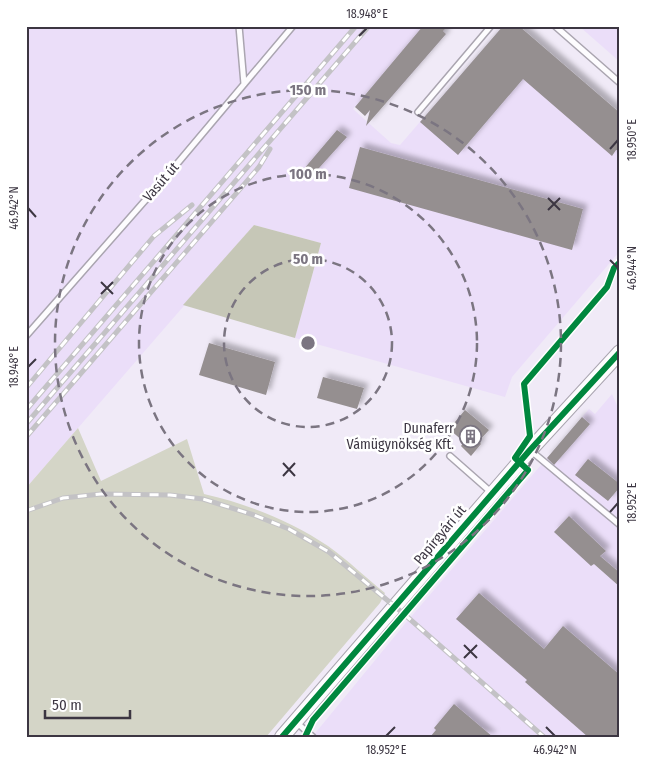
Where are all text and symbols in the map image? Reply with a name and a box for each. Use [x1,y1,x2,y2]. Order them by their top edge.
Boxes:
text: 18.948°E [346,7,388,21]
text: 150 m [290,81,326,99]
text: 18.950°E [625,119,639,161]
street label: Vasút út [139,159,183,205]
text: 100 m [289,165,327,183]
text: 46.942°N [7,186,21,230]
text: 46.944°N [625,246,639,290]
text: 50 m [293,250,323,268]
centre of rings [299,334,317,352]
text: 18.948°E [7,346,21,388]
place label: Dunaferr Vámügynökség Kft. [347,420,454,453]
building icon: Dunaferr Vámügynökség Kft. [458,424,482,448]
text: 18.952°E [625,482,639,523]
street label: Papírgyári út [410,502,470,568]
scale bar [45,688,130,720]
text: 50 m [52,696,82,714]
text: 18.952°E [366,743,407,757]
text: 46.942°N [533,743,577,757]

